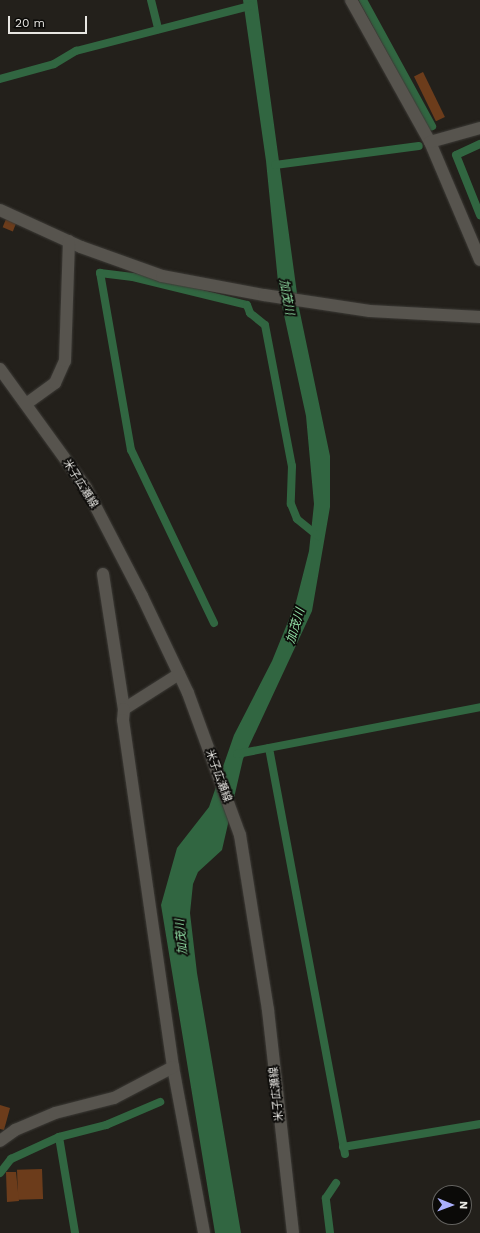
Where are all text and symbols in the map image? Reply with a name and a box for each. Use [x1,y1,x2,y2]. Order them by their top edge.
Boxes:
scale bar [10,8,89,34]
text: 20 m [15,16,45,30]
water label: 加茂川 [276,278,296,316]
street label: 米子広瀬線 [60,457,100,511]
water label: 加茂川 [284,607,308,645]
street label: 米子広瀬線 [202,748,234,804]
water label: 加茂川 [173,918,191,956]
street label: 米子広瀬線 [268,1066,286,1122]
north arrow [432,1185,472,1225]
text: N [457,1201,470,1209]

